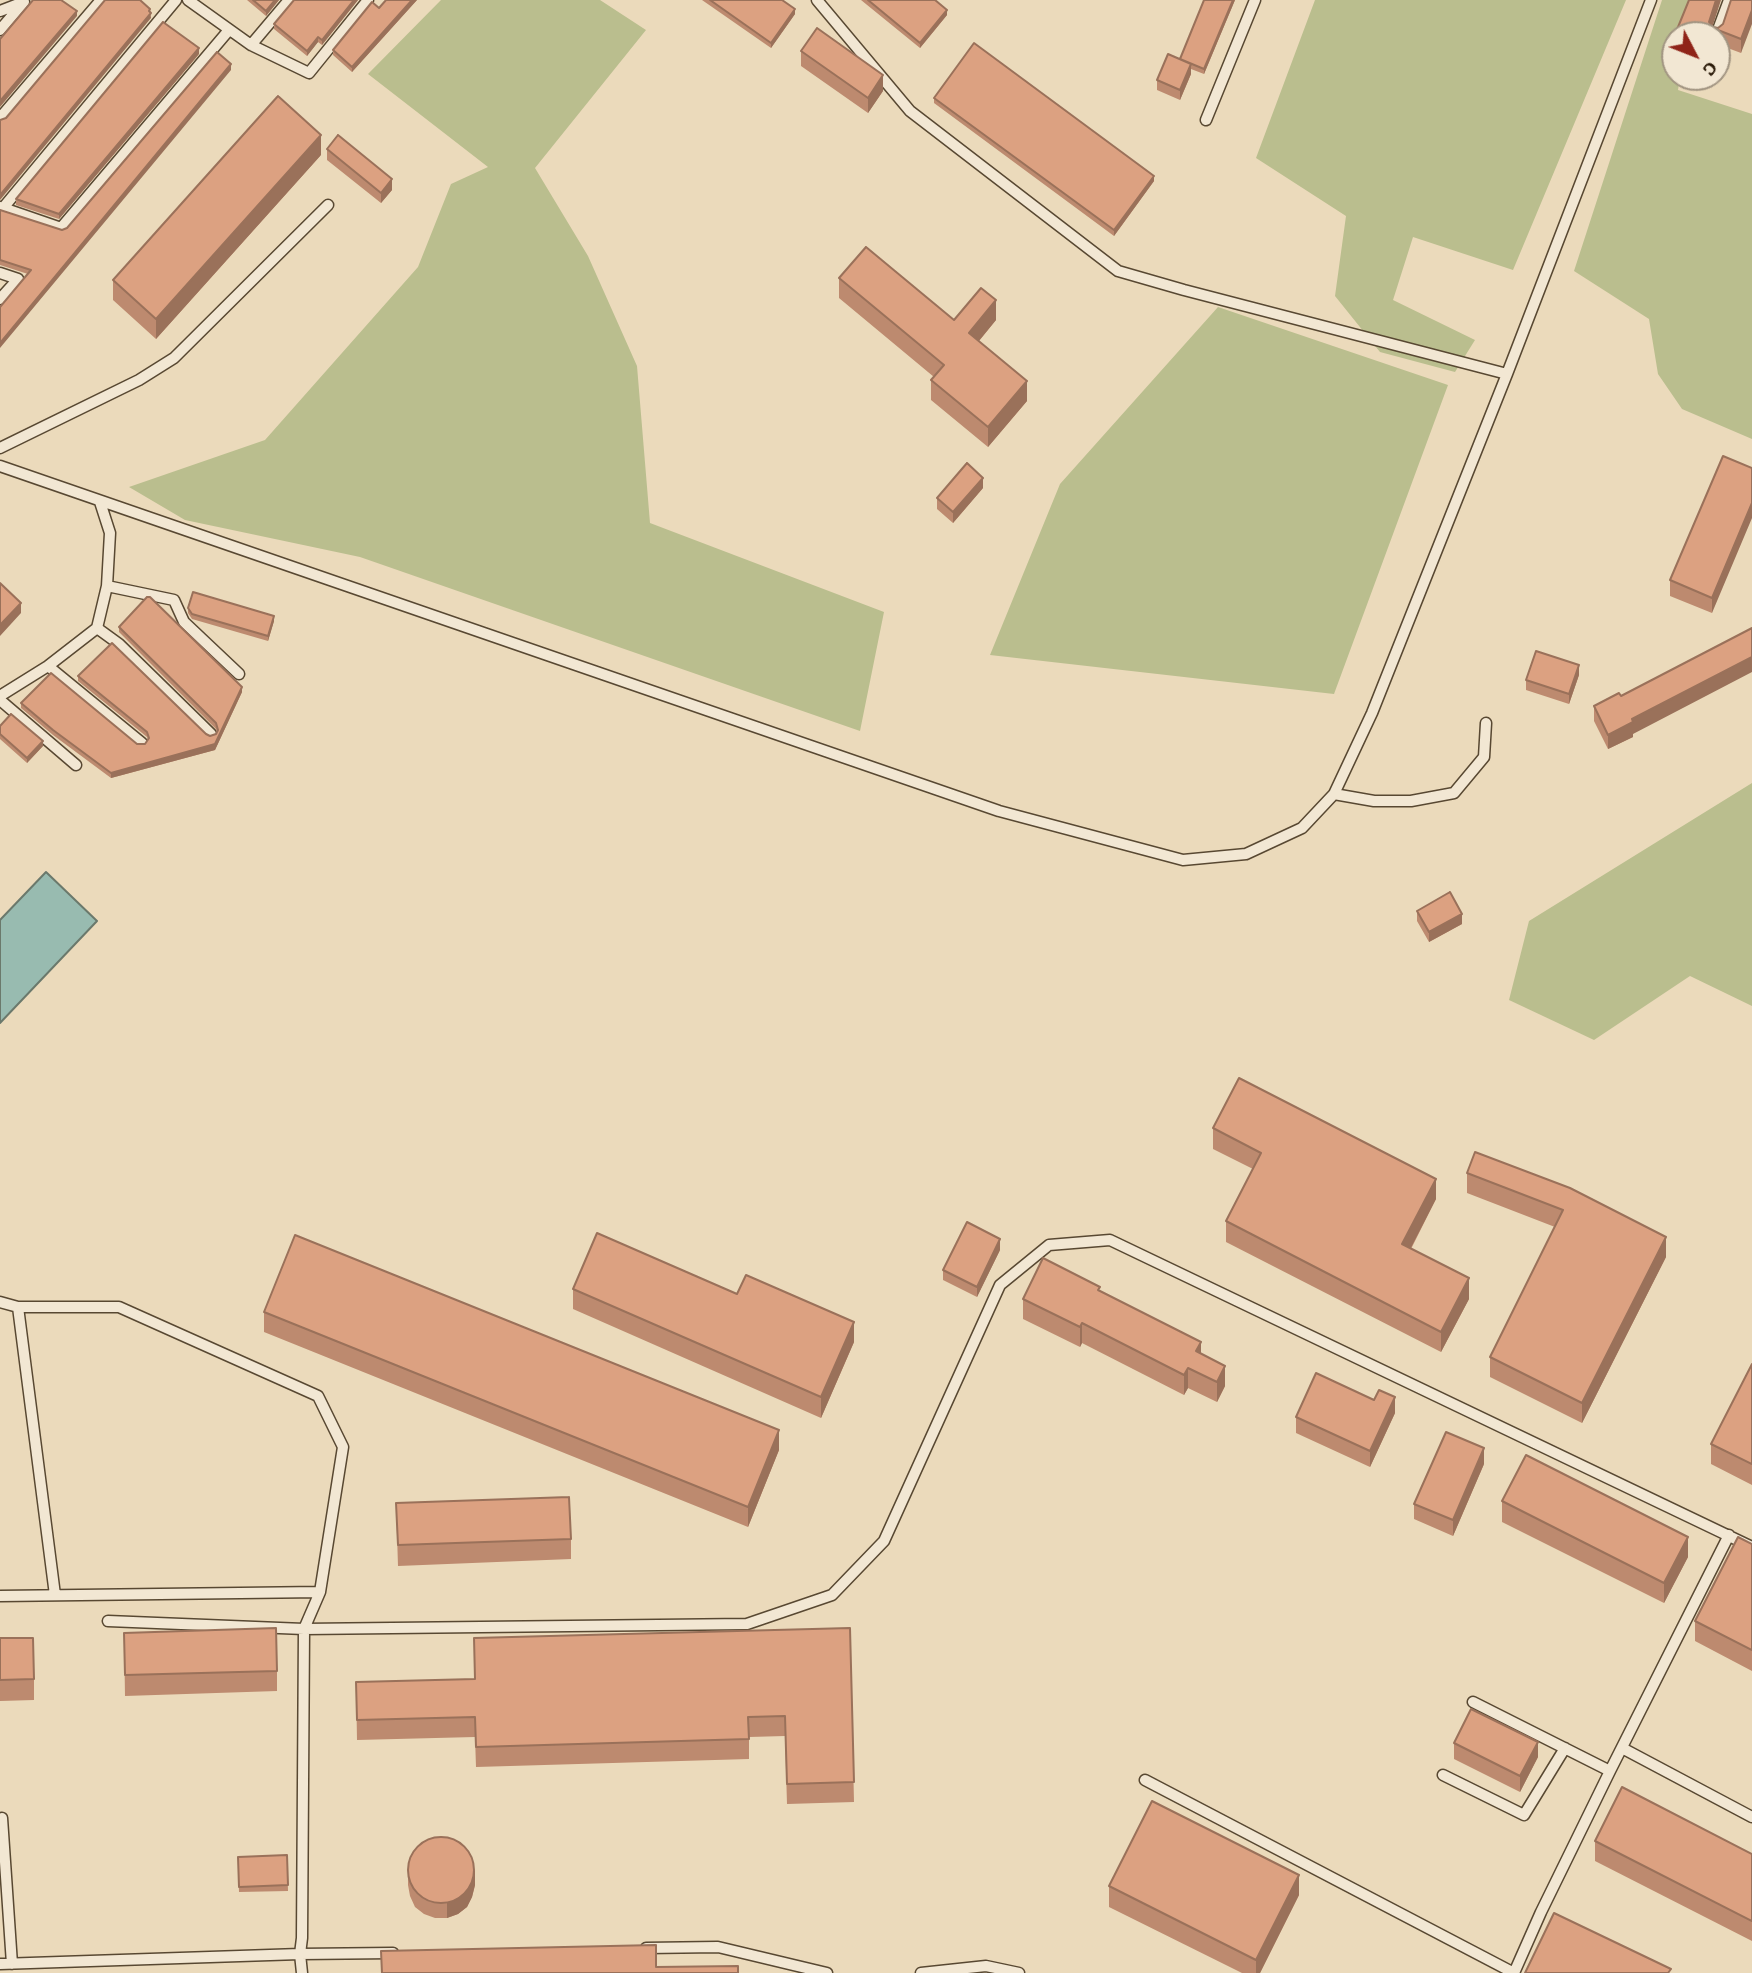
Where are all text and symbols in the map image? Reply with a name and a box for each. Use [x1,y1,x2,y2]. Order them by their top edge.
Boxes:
north arrow [1661,21,1731,91]
text: С [1697,56,1724,82]

